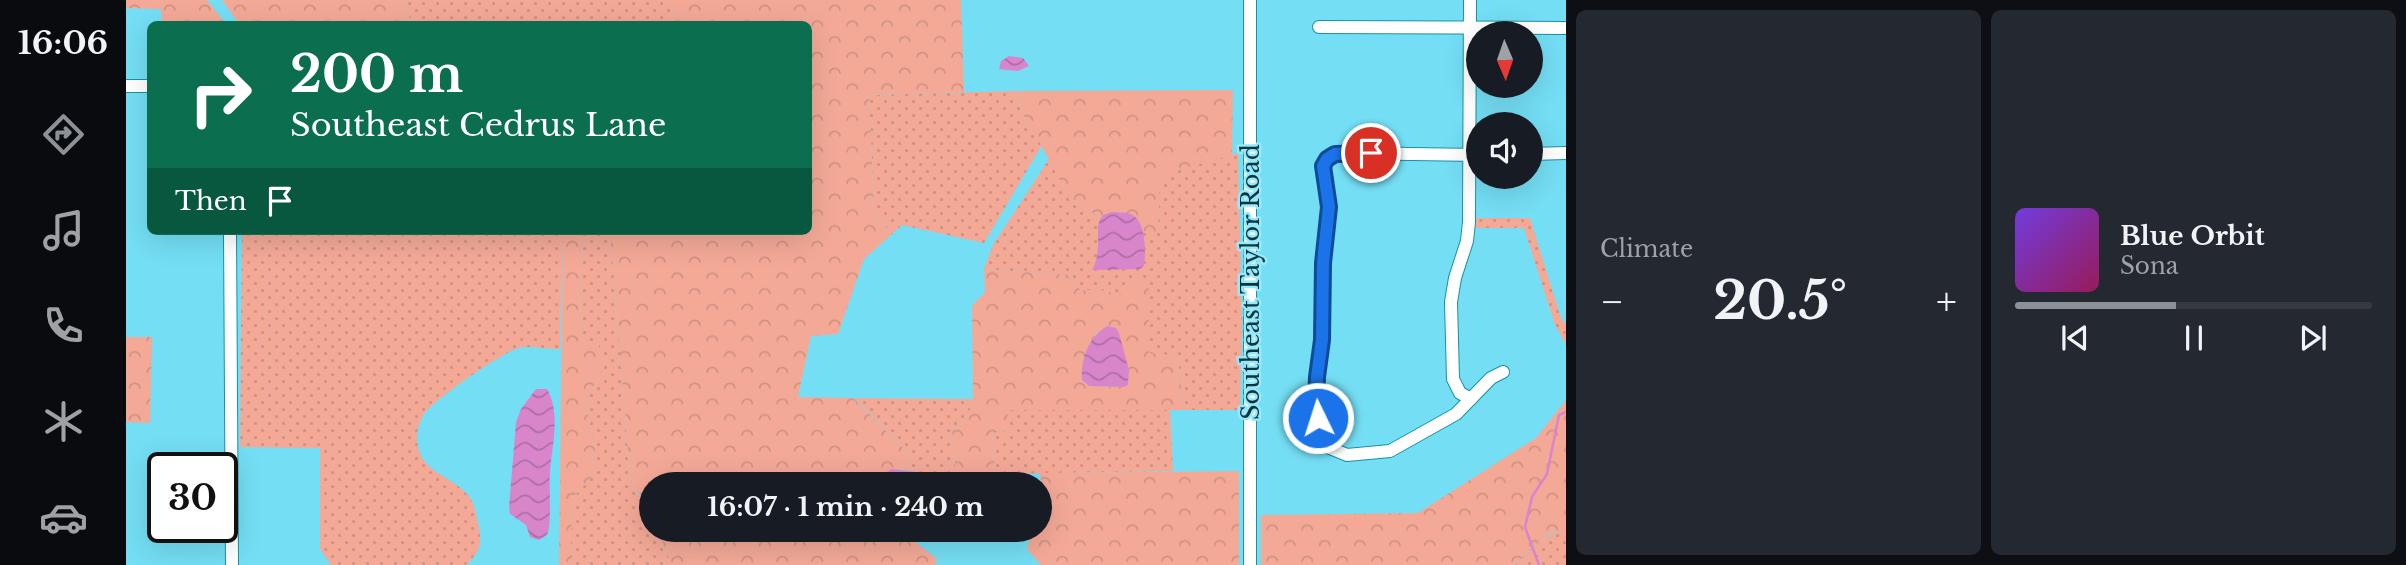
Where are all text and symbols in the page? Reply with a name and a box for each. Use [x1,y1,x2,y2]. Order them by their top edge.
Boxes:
north arrow [1466,21,1544,98]
map controls [1466,21,1543,189]
text: 16:06 [18,23,108,63]
text: 200 m [290,44,463,105]
icon: right [175,49,266,140]
text: Southeast Cedrus Lane [290,105,666,145]
icon: directions [39,110,88,159]
button: sound [1466,112,1543,189]
pin [1341,123,1401,183]
icon: arrive [1352,134,1390,172]
street label: Southeast Taylor Road [1236,144,1265,420]
icon: arrive [261,182,299,220]
text: Then [175,185,247,217]
icon: music [39,206,88,255]
text: Blue Orbit [2120,220,2265,252]
text: Climate [1600,235,1693,263]
text: Sona [2120,252,2178,280]
text: 20.5° [1713,269,1847,333]
text: − [1600,278,1624,325]
text: + [1936,278,1957,325]
icon: phone [39,301,88,350]
icon: previous [2056,319,2094,357]
icon: pause [2175,319,2213,357]
icon: next [2294,319,2332,357]
position arrow [1281,381,1355,455]
icon: climate [39,397,88,446]
speed limit sign: 30 [147,452,238,543]
text: 16:07 · 1 min · 240 m [707,491,984,523]
icon: car [39,493,88,542]

